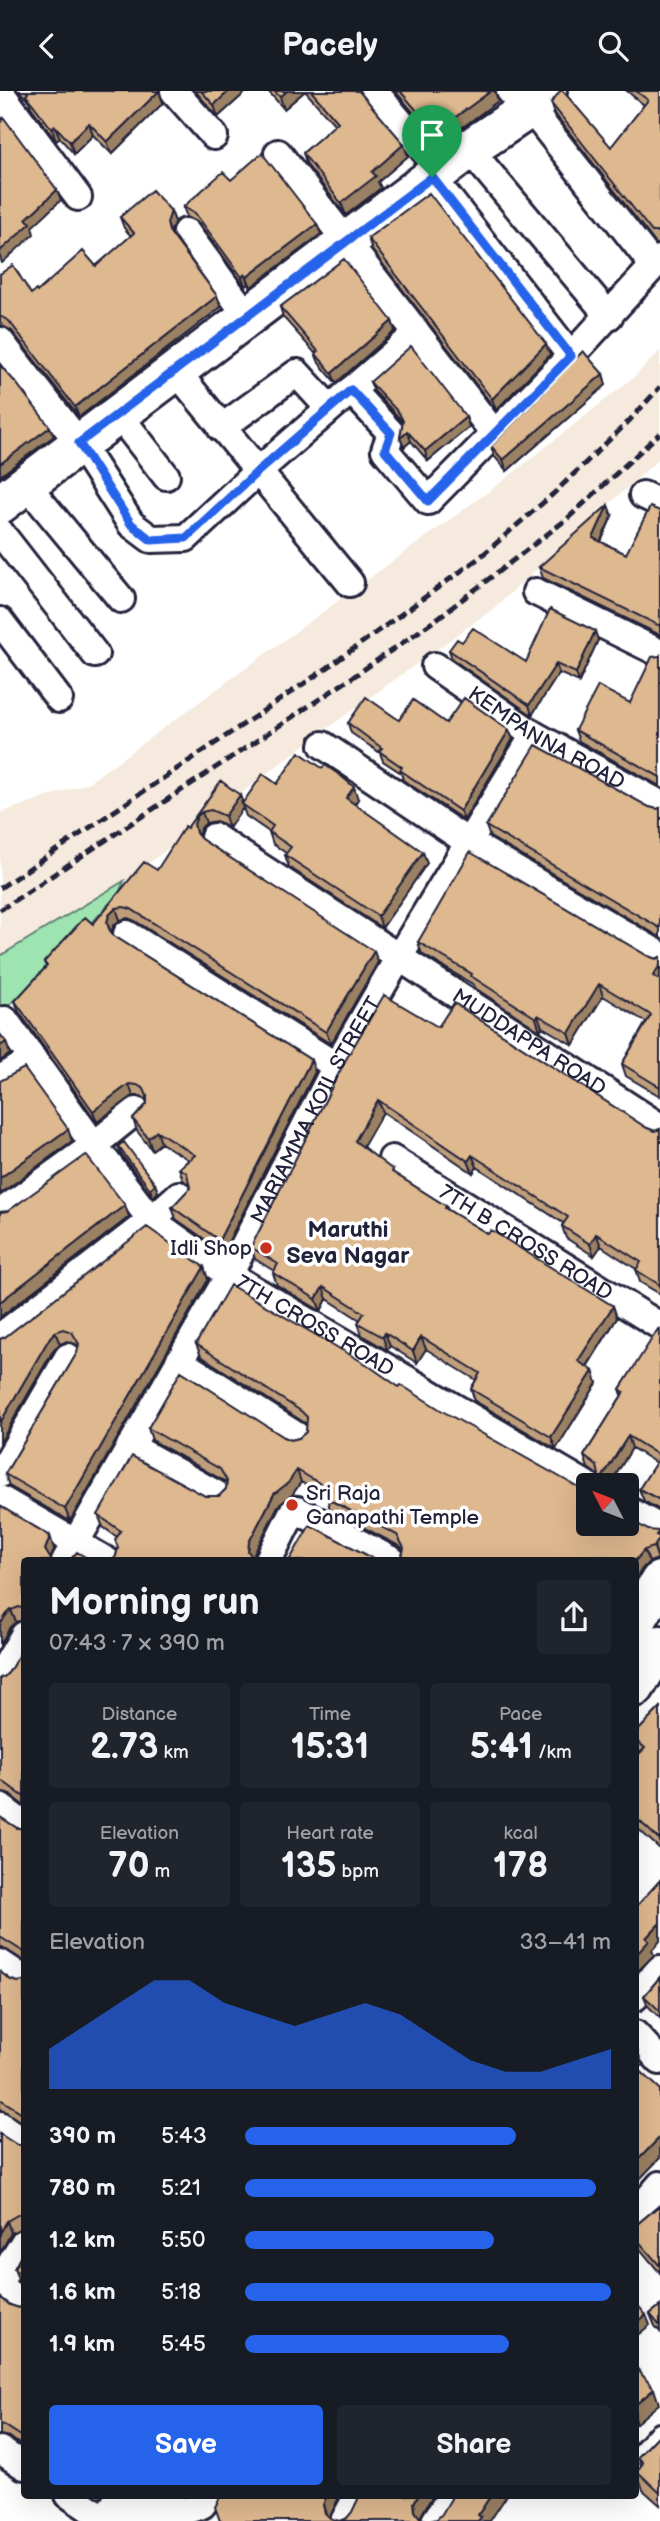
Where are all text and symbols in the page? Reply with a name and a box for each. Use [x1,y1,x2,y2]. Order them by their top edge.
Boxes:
text: Pacely [282,26,378,65]
icon: back [28,27,66,65]
icon: search [594,27,632,65]
pin [402,105,462,177]
icon: arrive [413,116,451,154]
street label: KEMPANNA ROAD [463,681,629,795]
street label: MUDDAPPA ROAD [447,983,611,1101]
street label: MARIAMMA KOIL STREET [245,992,387,1228]
street label: 7TH B CROSS ROAD [435,1180,617,1306]
district label: Maruthi Seva Nagar [287,1216,410,1270]
place label: Idli Shop [170,1236,252,1261]
marker: Idli Shop [258,1240,274,1256]
street label: 7TH CROSS ROAD [231,1270,398,1382]
north arrow [576,1473,639,1537]
map controls [576,1473,639,1536]
place label: Sri Raja Ganapathi Temple [306,1481,479,1530]
marker: Sri Raja Ganapathi Temple [284,1497,300,1513]
text: Morning run [49,1580,260,1625]
button: share [537,1580,611,1654]
text: 07:43 · 7 × 390 m [49,1629,225,1657]
text: Distance [101,1703,177,1726]
text: Time [309,1703,351,1726]
text: Pace [499,1703,542,1726]
text: 2.73 [90,1726,158,1769]
text: 15:31 [291,1726,369,1769]
text: 5:41 [470,1726,533,1769]
text: km [158,1741,189,1764]
text: /km [533,1741,572,1764]
text: Elevation [100,1822,179,1845]
text: Heart rate [286,1822,374,1845]
text: kcal [504,1822,538,1845]
text: 70 [108,1845,149,1888]
text: 135 [281,1845,336,1888]
text: 178 [493,1845,548,1888]
text: m [149,1860,170,1883]
text: bpm [336,1860,379,1883]
text: Elevation [49,1928,145,1956]
text: 33–41 m [519,1928,611,1956]
text: 390 m [49,2122,116,2150]
text: 5:43 [161,2122,207,2150]
text: 780 m [49,2174,116,2202]
text: 5:21 [161,2174,201,2202]
text: 1.2 km [49,2226,115,2254]
text: 5:50 [161,2226,206,2254]
text: 1.6 km [49,2278,116,2306]
text: 5:18 [161,2278,201,2306]
text: 1.9 km [49,2330,115,2358]
text: 5:45 [161,2330,206,2358]
button: Save [49,2405,323,2485]
button: Share [337,2405,611,2485]

